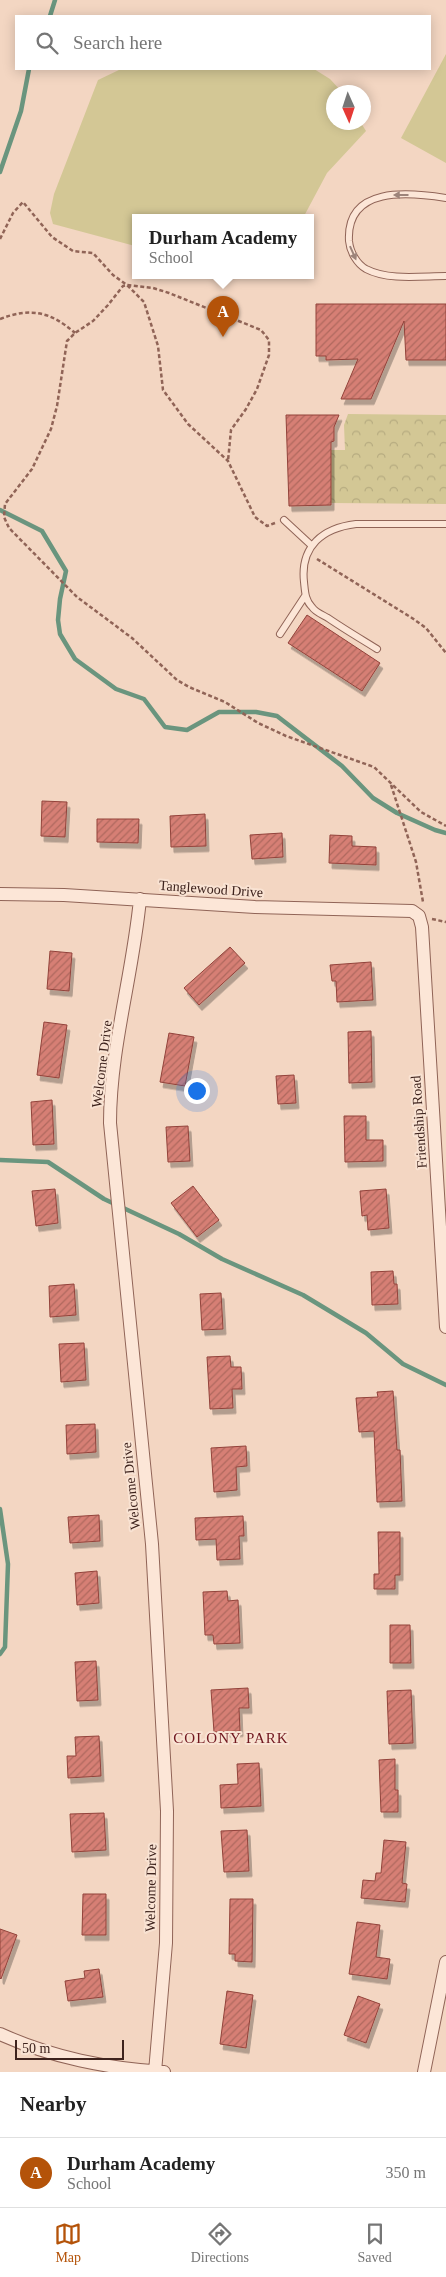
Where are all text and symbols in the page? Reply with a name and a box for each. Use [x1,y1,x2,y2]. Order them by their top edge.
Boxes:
search box [15,15,431,70]
icon: search [33,29,61,57]
text: Search here [73,32,162,53]
north arrow [326,85,371,130]
one-way arrow [393,191,409,199]
popup [132,214,314,279]
text: Durham Academy [149,227,297,248]
one-way arrow [348,245,357,260]
text: School [149,249,193,266]
pin: A [207,296,239,337]
street label: Tanglewood Drive [158,878,264,900]
street label: Welcome Drive [89,1019,115,1109]
street label: Friendship Road [408,1075,430,1169]
your location [184,1078,210,1104]
street label: Welcome Drive [119,1442,143,1530]
district label: COLONY PARK [173,1730,289,1746]
street label: Welcome Drive [143,1844,159,1932]
scale bar [15,2037,124,2060]
text: 50 m [22,2041,50,2056]
text: Nearby [20,2092,87,2116]
text: Durham Academy [67,2153,215,2174]
text: A [30,2164,42,2181]
text: 350 m [386,2164,426,2181]
text: School [67,2175,111,2192]
tab: Map [54,2220,82,2266]
tab: Directions [191,2220,249,2266]
tab: Saved [358,2220,392,2266]

